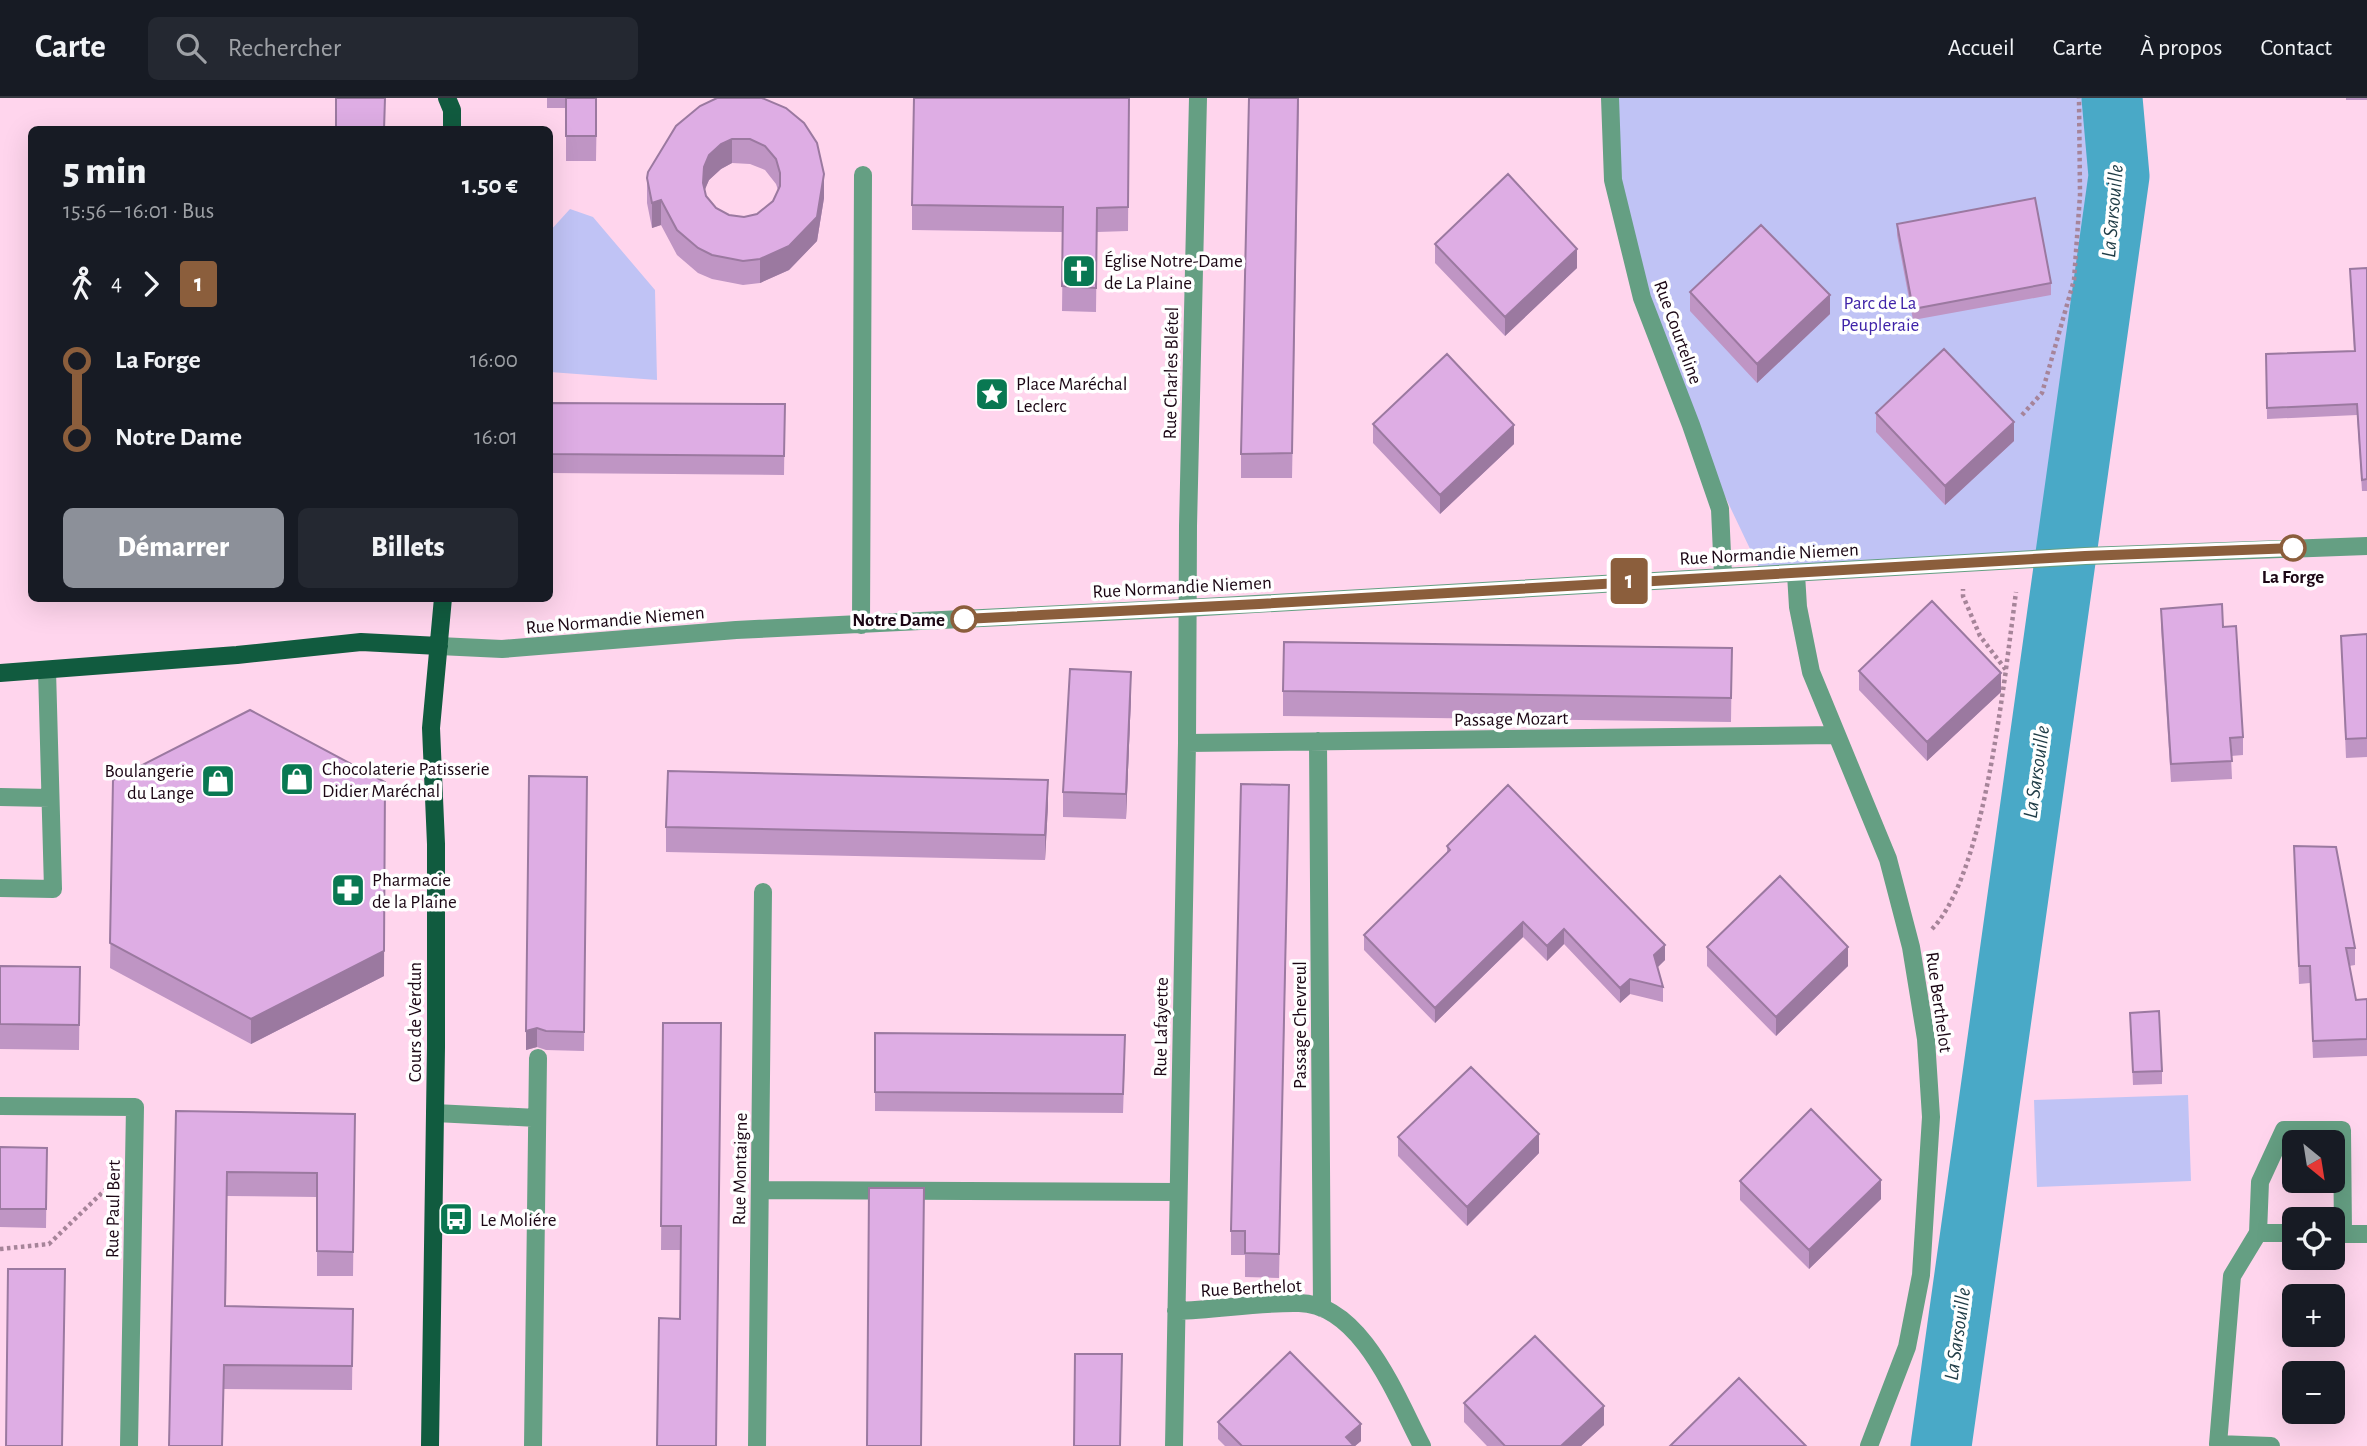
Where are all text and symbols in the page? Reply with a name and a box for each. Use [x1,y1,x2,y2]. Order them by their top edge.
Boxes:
search box [148,17,638,80]
icon: search [172,29,210,67]
text: Carte [35,31,106,64]
text: Rechercher [228,35,341,61]
text: Accueil [1948,36,2015,60]
text: Carte [2053,36,2102,60]
text: À propos [2140,36,2222,60]
text: Contact [2260,36,2332,60]
text: 5 min [63,153,147,191]
water label: La Sarsouille [2098,163,2127,259]
text: 1.50 € [462,172,518,198]
text: 15:56 – 16:01 · Bus [63,200,214,223]
place label: Église Notre-Dame de La Plaine [1104,250,1243,293]
church icon: Église Notre-Dame de La Plaine [1060,252,1098,290]
icon: walk [63,265,101,303]
icon: forward [132,265,170,303]
text: 4 [111,272,122,295]
text: 1 [194,272,203,296]
street label: Rue Courteline [1650,278,1705,387]
park label: Parc de La Peupleraie [1841,294,1919,335]
street label: Rue Charles Blétel [1161,306,1182,440]
text: La Forge [115,347,201,373]
text: 16:00 [470,349,518,372]
place icon: Place Maréchal Leclerc [973,375,1011,413]
place label: Place Maréchal Leclerc [1016,375,1127,416]
text: Notre Dame [115,424,242,450]
text: 16:01 [474,426,518,449]
button: Démarrer [63,508,284,588]
button: Billets [298,508,518,588]
marker: La Forge [2280,535,2306,561]
street label: Rue Normandie Niemen [1679,540,1859,569]
line badge: 1 [1606,558,1652,604]
place label: La Forge [2262,568,2324,587]
text: 1 [1625,569,1633,593]
street label: Rue Normandie Niemen [1092,573,1272,602]
street label: Rue Normandie Niemen [525,603,705,638]
marker: Notre Dame [951,606,977,632]
place label: Notre Dame [852,611,945,630]
street label: Passage Mozart [1454,709,1568,730]
water label: La Sarsouille [2020,724,2053,820]
shop icon: Chocolaterie Patisserie Didier Maréchal [278,760,316,798]
place label: Chocolaterie Patisserie Didier Maréchal [322,760,490,801]
place label: Boulangerie du Lange [104,762,194,803]
shop icon: Boulangerie du Lange [199,762,237,800]
pharmacy icon: Pharmacie de la Plaine [329,871,367,909]
place label: Pharmacie de la Plaine [372,871,457,912]
street label: Rue Berthelot [1922,951,1955,1054]
street label: Passage Chevreul [1291,961,1310,1089]
street label: Cours de Verdun [406,962,425,1082]
street label: Rue Lafayette [1151,977,1172,1077]
street label: Rue Montaigne [730,1113,751,1225]
north arrow [2282,1130,2345,1194]
map controls [2282,1130,2345,1424]
street label: Rue Paul Bert [103,1160,124,1258]
bus stop icon: Le Moliére [437,1200,475,1238]
button: locate [2282,1207,2345,1270]
place label: Le Moliére [480,1211,556,1230]
street label: Rue Berthelot [1200,1276,1302,1301]
button: + [2282,1284,2345,1347]
water label: La Sarsouille [1941,1286,1974,1382]
button: − [2282,1361,2345,1424]

